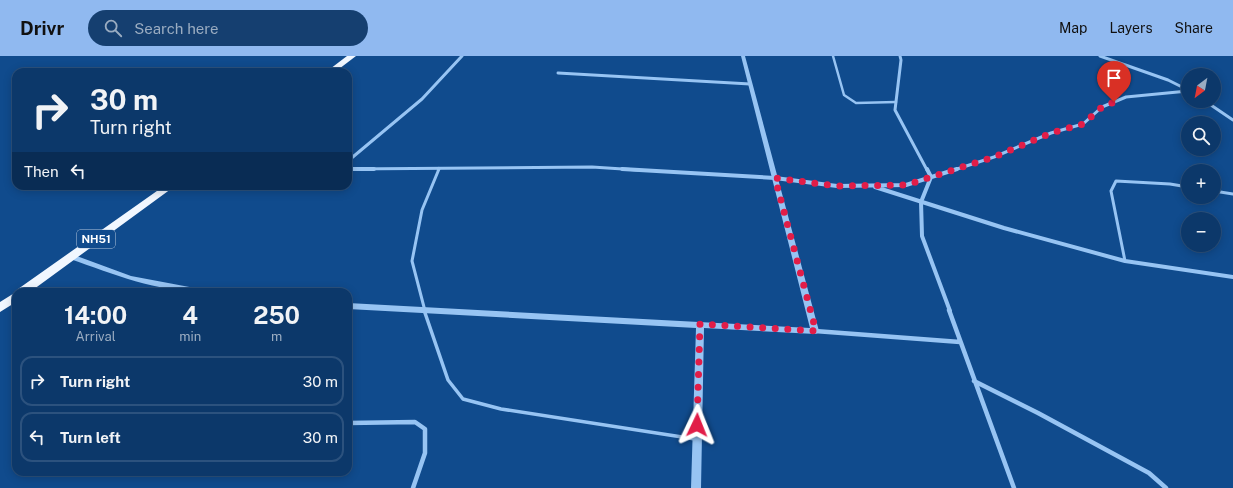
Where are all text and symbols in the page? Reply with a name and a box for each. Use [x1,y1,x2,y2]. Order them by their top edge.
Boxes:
search box [88,10,368,46]
text: Drivr [20,17,64,39]
icon: search [102,17,124,39]
text: Search here [134,20,219,37]
text: Map [1059,20,1087,36]
text: Layers [1109,20,1153,36]
text: Share [1175,20,1213,36]
pin [1097,61,1131,102]
icon: arrive [1103,67,1125,89]
north arrow [1181,68,1221,108]
map controls [1181,68,1221,252]
text: 30 m [90,83,158,116]
icon: right [24,84,76,136]
button: search [1181,116,1221,156]
text: Turn right [90,117,172,138]
icon: left [67,160,89,182]
text: Then [24,163,59,180]
button: + [1181,164,1221,204]
button: − [1181,212,1221,252]
road number: NH51 [77,230,115,248]
text: 14:00 [64,301,127,329]
text: 4 [182,301,198,329]
text: 250 [253,301,300,329]
text: Arrival [76,329,116,344]
text: min [179,329,201,344]
text: m [271,329,282,344]
icon: right [26,370,48,392]
text: Turn right [60,373,130,390]
text: 30 m [303,373,338,390]
position arrow [676,404,718,446]
icon: left [26,426,48,448]
text: Turn left [60,429,121,446]
text: 30 m [303,429,338,446]

